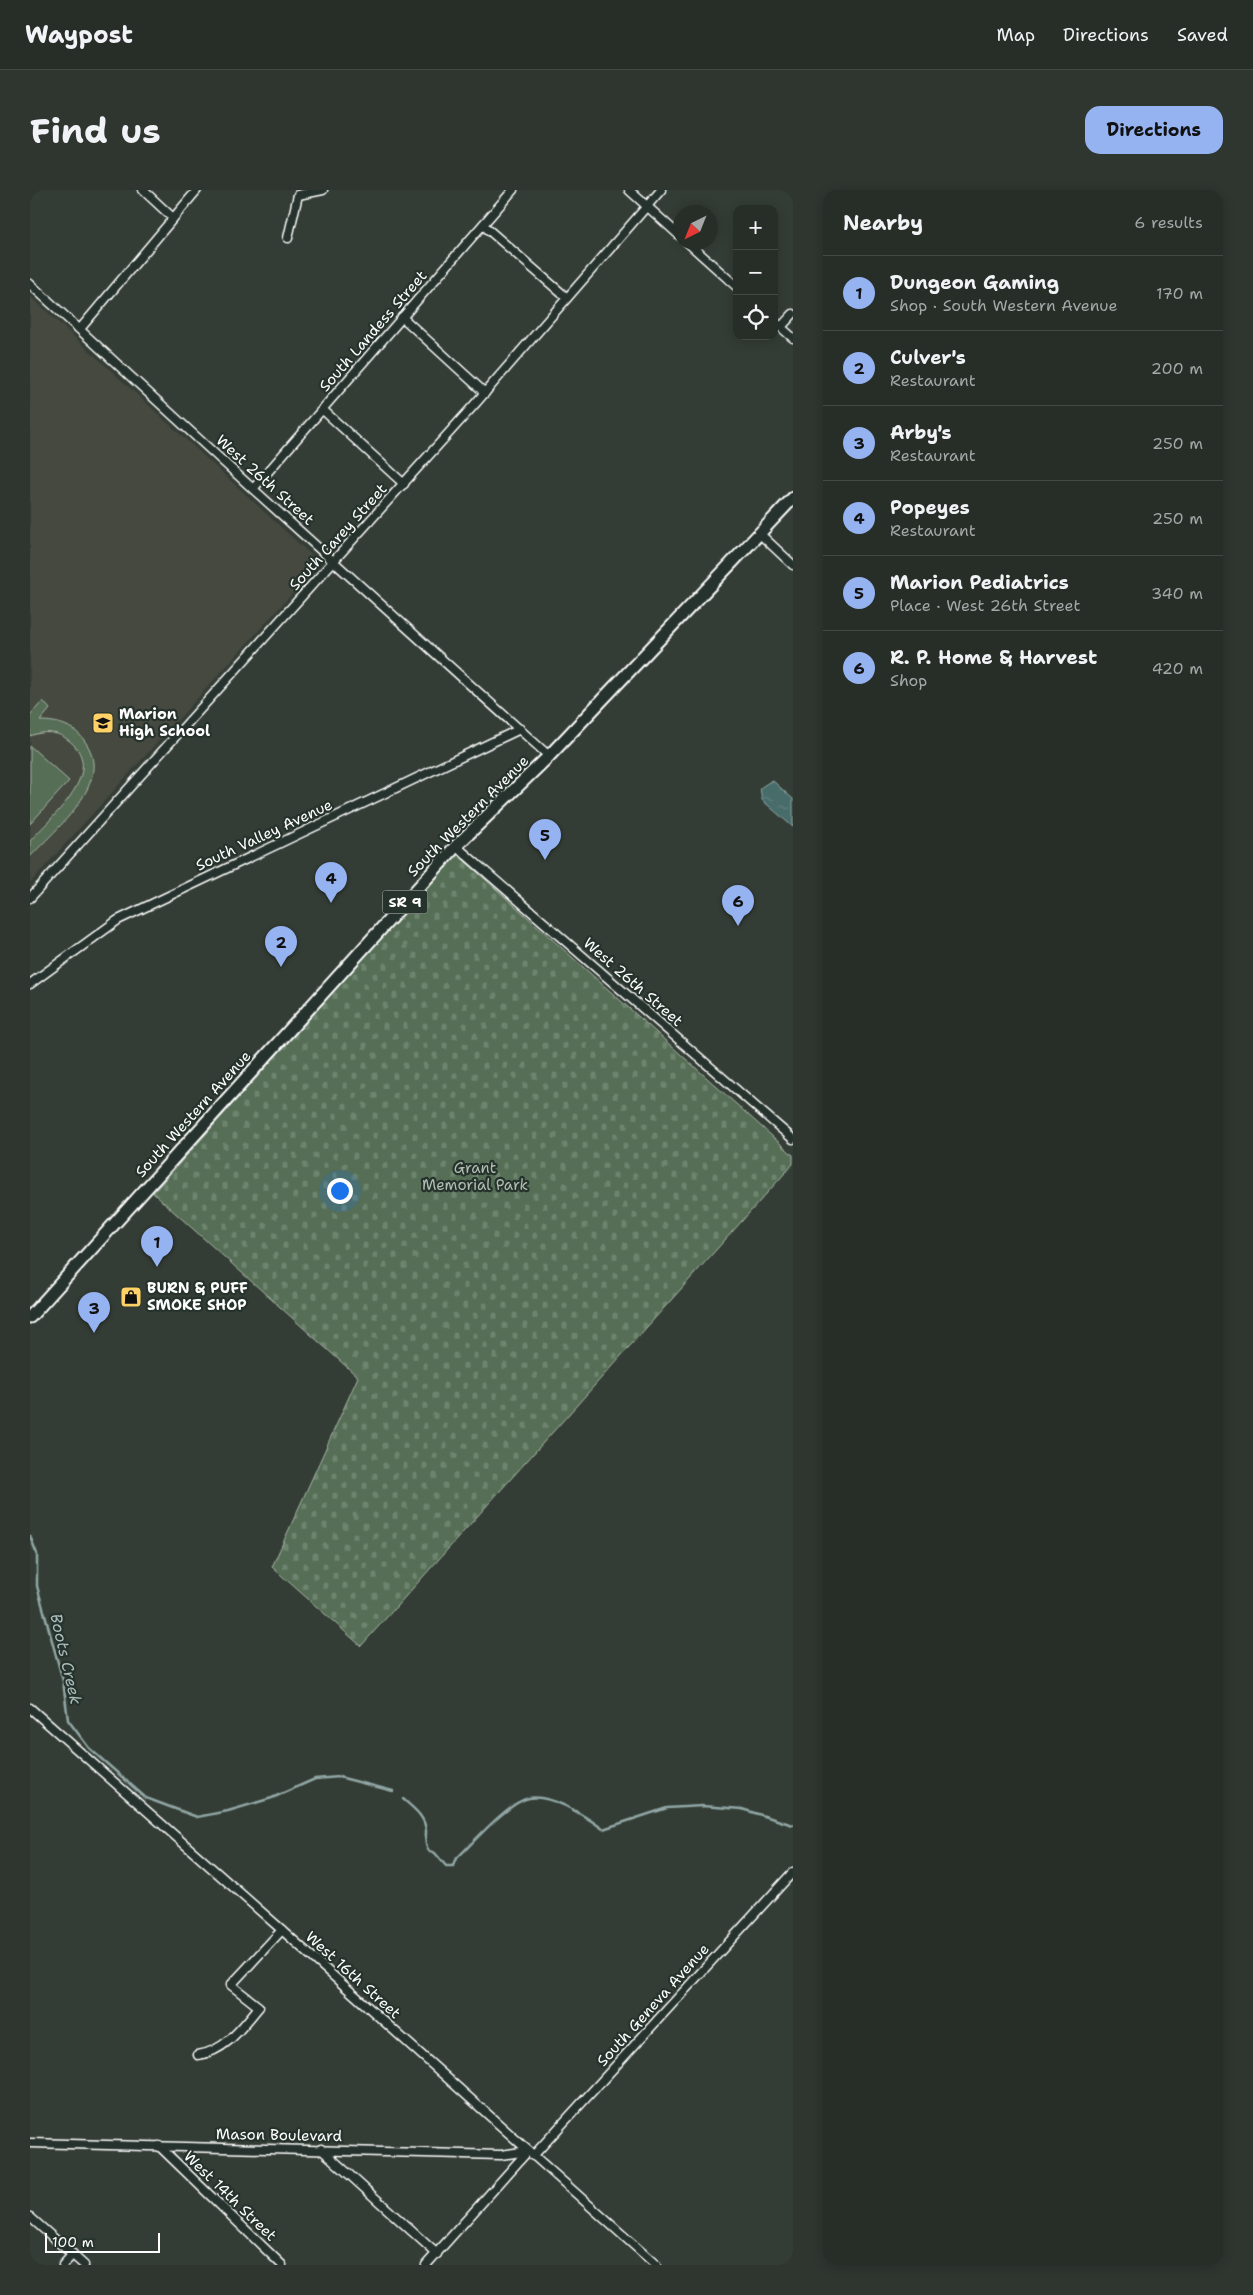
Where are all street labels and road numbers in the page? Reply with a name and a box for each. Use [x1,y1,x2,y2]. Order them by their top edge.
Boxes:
street label: South Landess Street [315,266,431,396]
street label: West 26th Street [212,430,318,530]
street label: South Carey Street [285,479,391,595]
street label: South Western Avenue [403,751,533,881]
street label: South Valley Avenue [192,795,336,875]
road number: SR 9 [382,890,428,914]
street label: West 26th Street [579,933,687,1031]
street label: South Western Avenue [131,1046,255,1182]
street label: West 16th Street [301,1927,405,2023]
street label: South Geneva Avenue [592,1939,714,2071]
street label: Mason Boulevard [216,2124,343,2146]
street label: West 14th Street [179,2146,281,2246]

